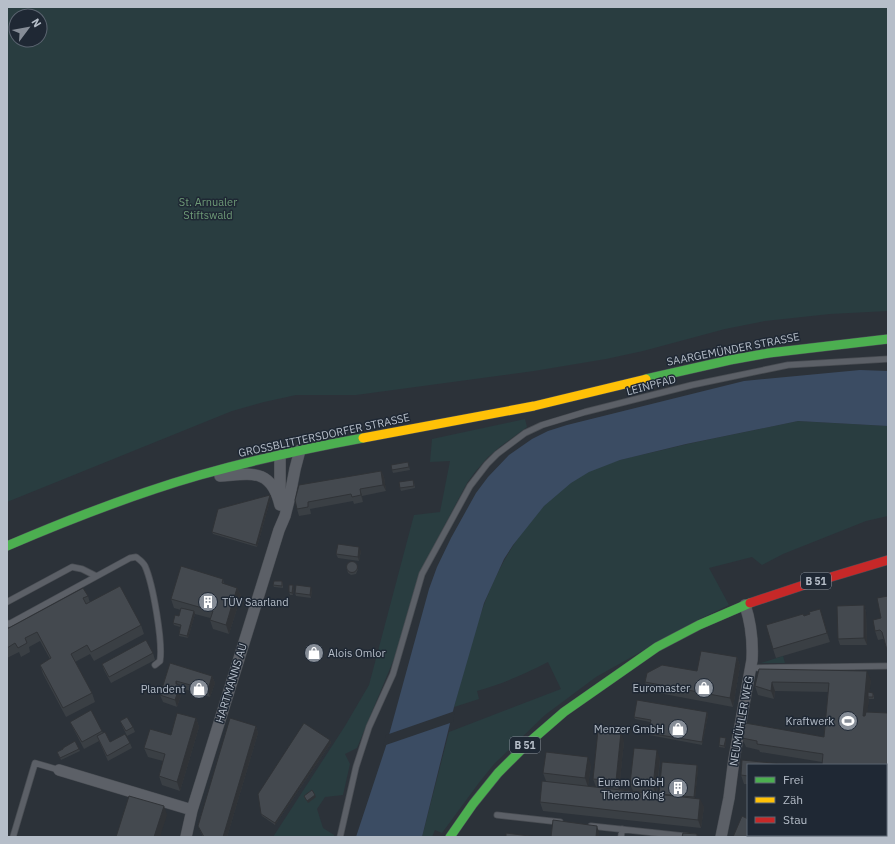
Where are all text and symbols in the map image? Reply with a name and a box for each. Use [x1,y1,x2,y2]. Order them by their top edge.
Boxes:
north arrow [8,8,48,48]
text: N [28,16,45,30]
park label: St. Arnualer Stiftswald [179,195,237,222]
street label: SAARGEMÜNDER STRASSE [665,329,801,369]
street label: LEINPFAD [625,372,677,398]
street label: GROSSBLITTERSDORFER STRASSE [237,410,411,460]
road number: B 51 [801,573,831,589]
building icon: TÜV Saarland [197,591,219,613]
place label: TÜV Saarland [222,595,289,609]
street label: HARTMANNS AU [212,641,250,725]
shop icon: Alois Omlor [303,642,325,664]
place label: Alois Omlor [328,646,386,660]
street label: NEUMÜHLER WEG [726,675,756,767]
shop icon: Euromaster [693,677,715,699]
shop icon: Plandent [188,678,210,700]
place label: Euromaster [633,681,690,695]
place label: Plandent [141,682,185,696]
sports icon: Kraftwerk [837,710,859,732]
place label: Kraftwerk [786,714,834,728]
shop icon: Menzer GmbH [667,718,689,740]
place label: Menzer GmbH [594,722,664,736]
road number: B 51 [510,737,540,753]
legend [747,764,887,836]
text: Frei [783,772,803,787]
place label: Euram GmbH Thermo King [598,775,664,802]
building icon: Euram GmbH Thermo King [667,777,689,799]
text: Zäh [783,792,803,807]
text: Stau [783,812,807,827]

